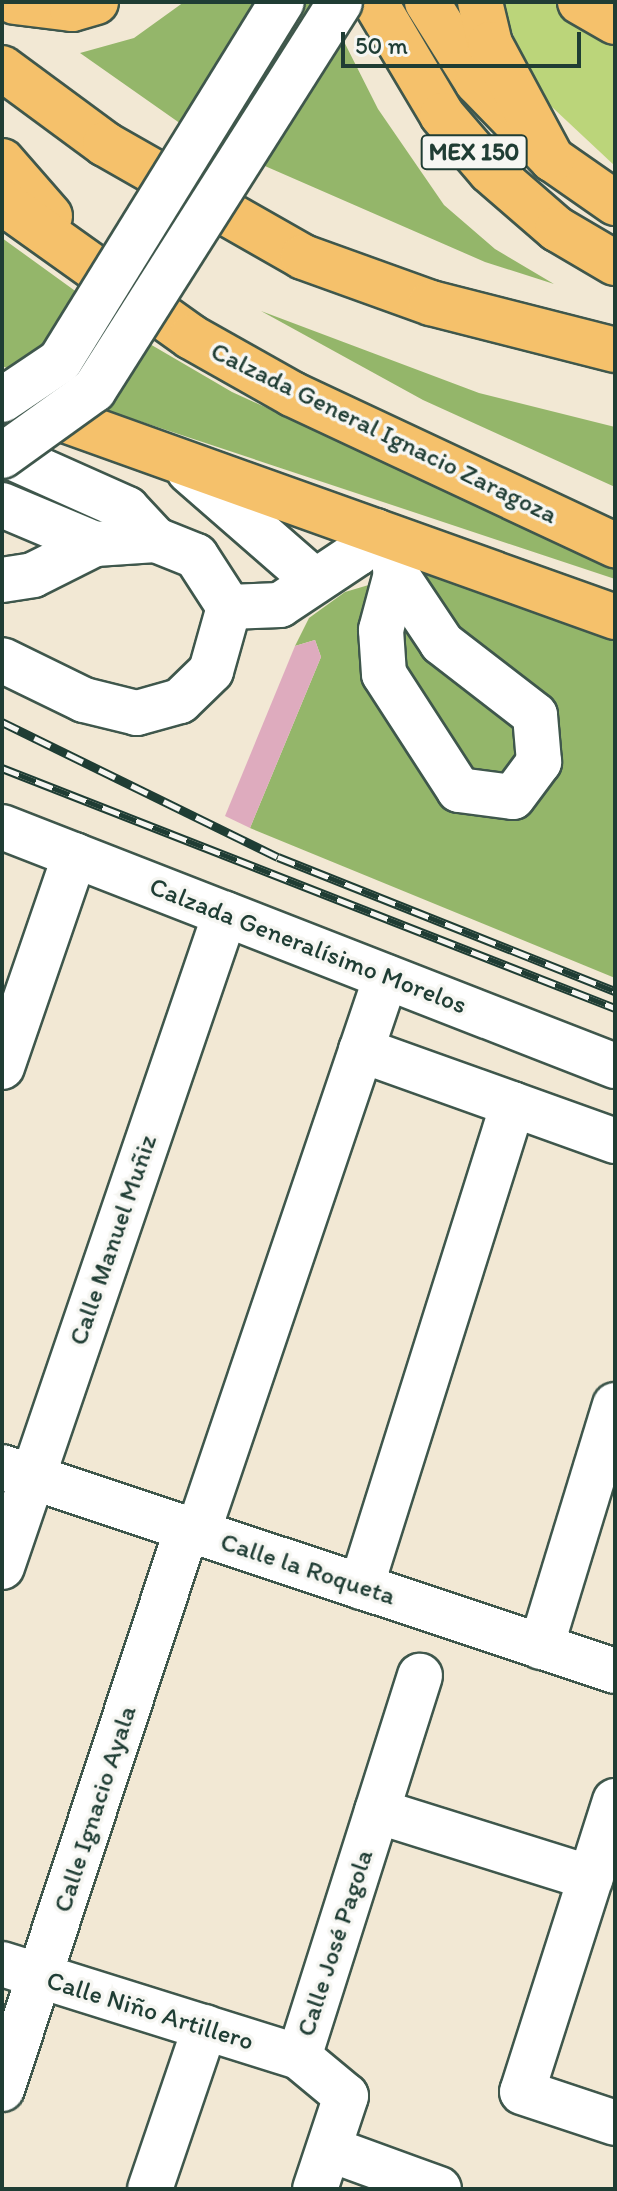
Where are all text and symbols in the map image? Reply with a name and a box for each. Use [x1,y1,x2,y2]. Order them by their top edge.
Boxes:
scale bar [345,16,585,66]
text: 50 m [355,31,408,60]
road number: MEX 150 [420,132,528,172]
street label: Calzada General Ignacio Zaragoza [206,335,562,531]
street label: Calzada Generalísimo Morelos [145,871,471,1021]
street label: Calle Manuel Muñiz [62,1131,164,1349]
street label: Calle la Roqueta [217,1526,399,1612]
street label: Calle Ignacio Ayala [47,1703,143,1915]
street label: Calle José Pagola [290,1846,380,2040]
street label: Calle Niño Artillero [43,1965,257,2057]

